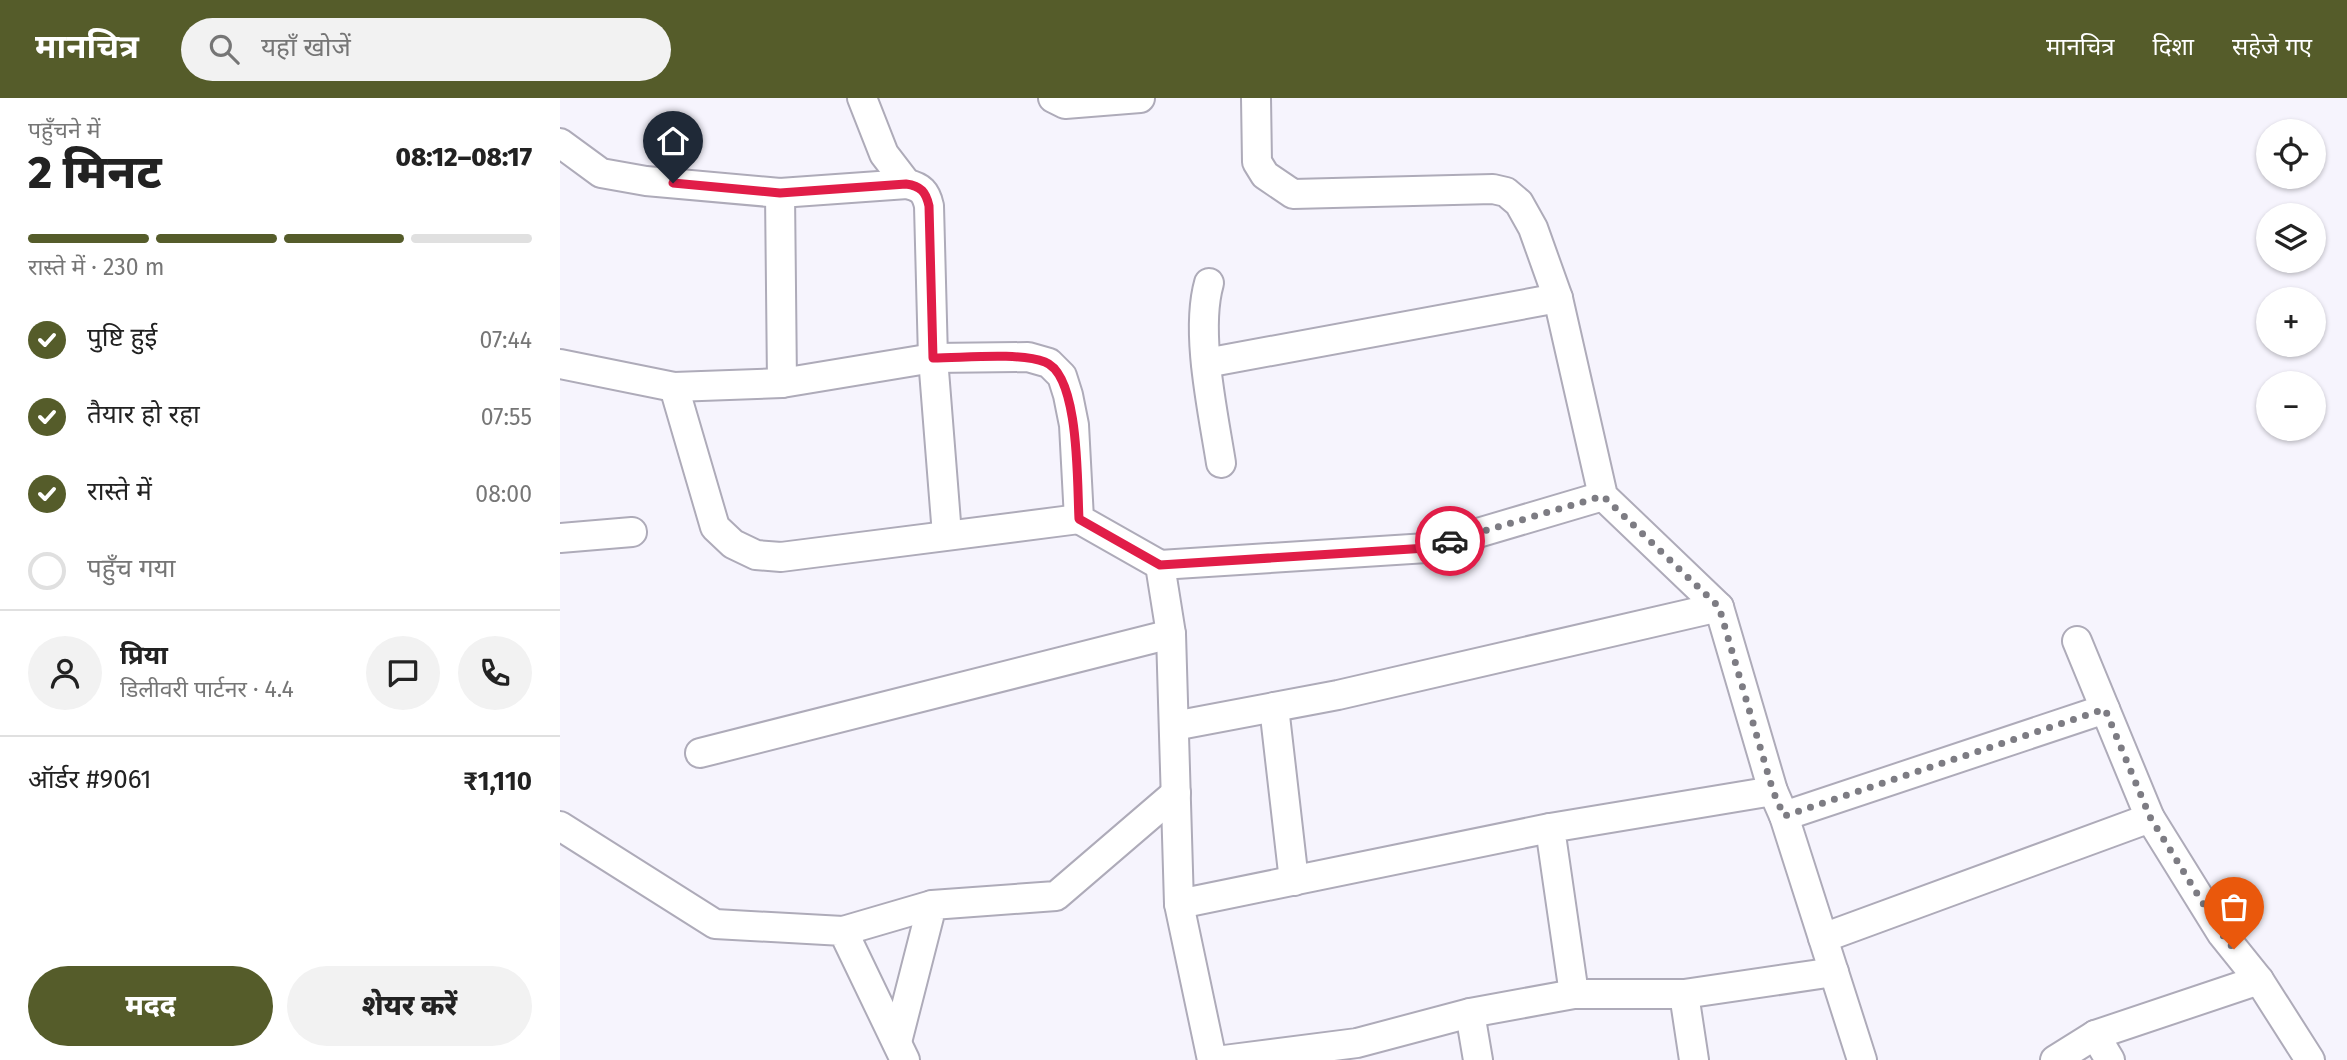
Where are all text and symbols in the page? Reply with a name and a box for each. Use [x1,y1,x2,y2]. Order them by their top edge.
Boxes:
search box [181,18,671,81]
text: मानचित्र [35,27,139,67]
icon: search [205,30,243,68]
text: यहाँ खोजें [261,32,351,63]
text: मानचित्र [2046,33,2115,61]
text: दिशा [2153,33,2194,61]
text: सहेजे गए [2232,33,2312,61]
pin [643,111,703,183]
text: पहुँचने में [28,116,101,144]
map controls [2256,119,2326,441]
button: locate [2256,119,2326,189]
icon: home [654,122,692,160]
text: 08:12–08:17 [396,142,532,173]
text: 2 मिनट [28,145,162,200]
button: layers [2256,203,2326,273]
text: रास्ते में · 230 m [28,253,164,281]
button: + [2256,287,2326,357]
icon: check [28,321,66,359]
text: पुष्टि हुई [87,322,157,353]
text: 07:44 [480,326,532,354]
button: − [2256,371,2326,441]
icon: check [28,398,66,436]
text: तैयार हो रहा [87,399,200,430]
text: 07:55 [481,403,532,431]
icon: check [28,475,66,513]
text: रास्ते में [87,476,152,507]
text: 08:00 [475,480,532,508]
courier [1415,506,1485,576]
icon: car [1431,522,1469,560]
text: पहुँच गया [87,553,175,584]
button: person [28,636,102,710]
button: chat [366,636,440,710]
button: phone [458,636,532,710]
text: प्रिया [120,640,168,671]
text: डिलीवरी पार्टनर · 4.4 [120,675,294,703]
text: ऑर्डर #9061 [28,764,152,795]
text: ₹1,110 [463,766,532,797]
pin [2204,877,2264,949]
icon: bag [2215,888,2253,926]
button: मदद [28,966,273,1046]
button: शेयर करें [287,966,532,1046]

